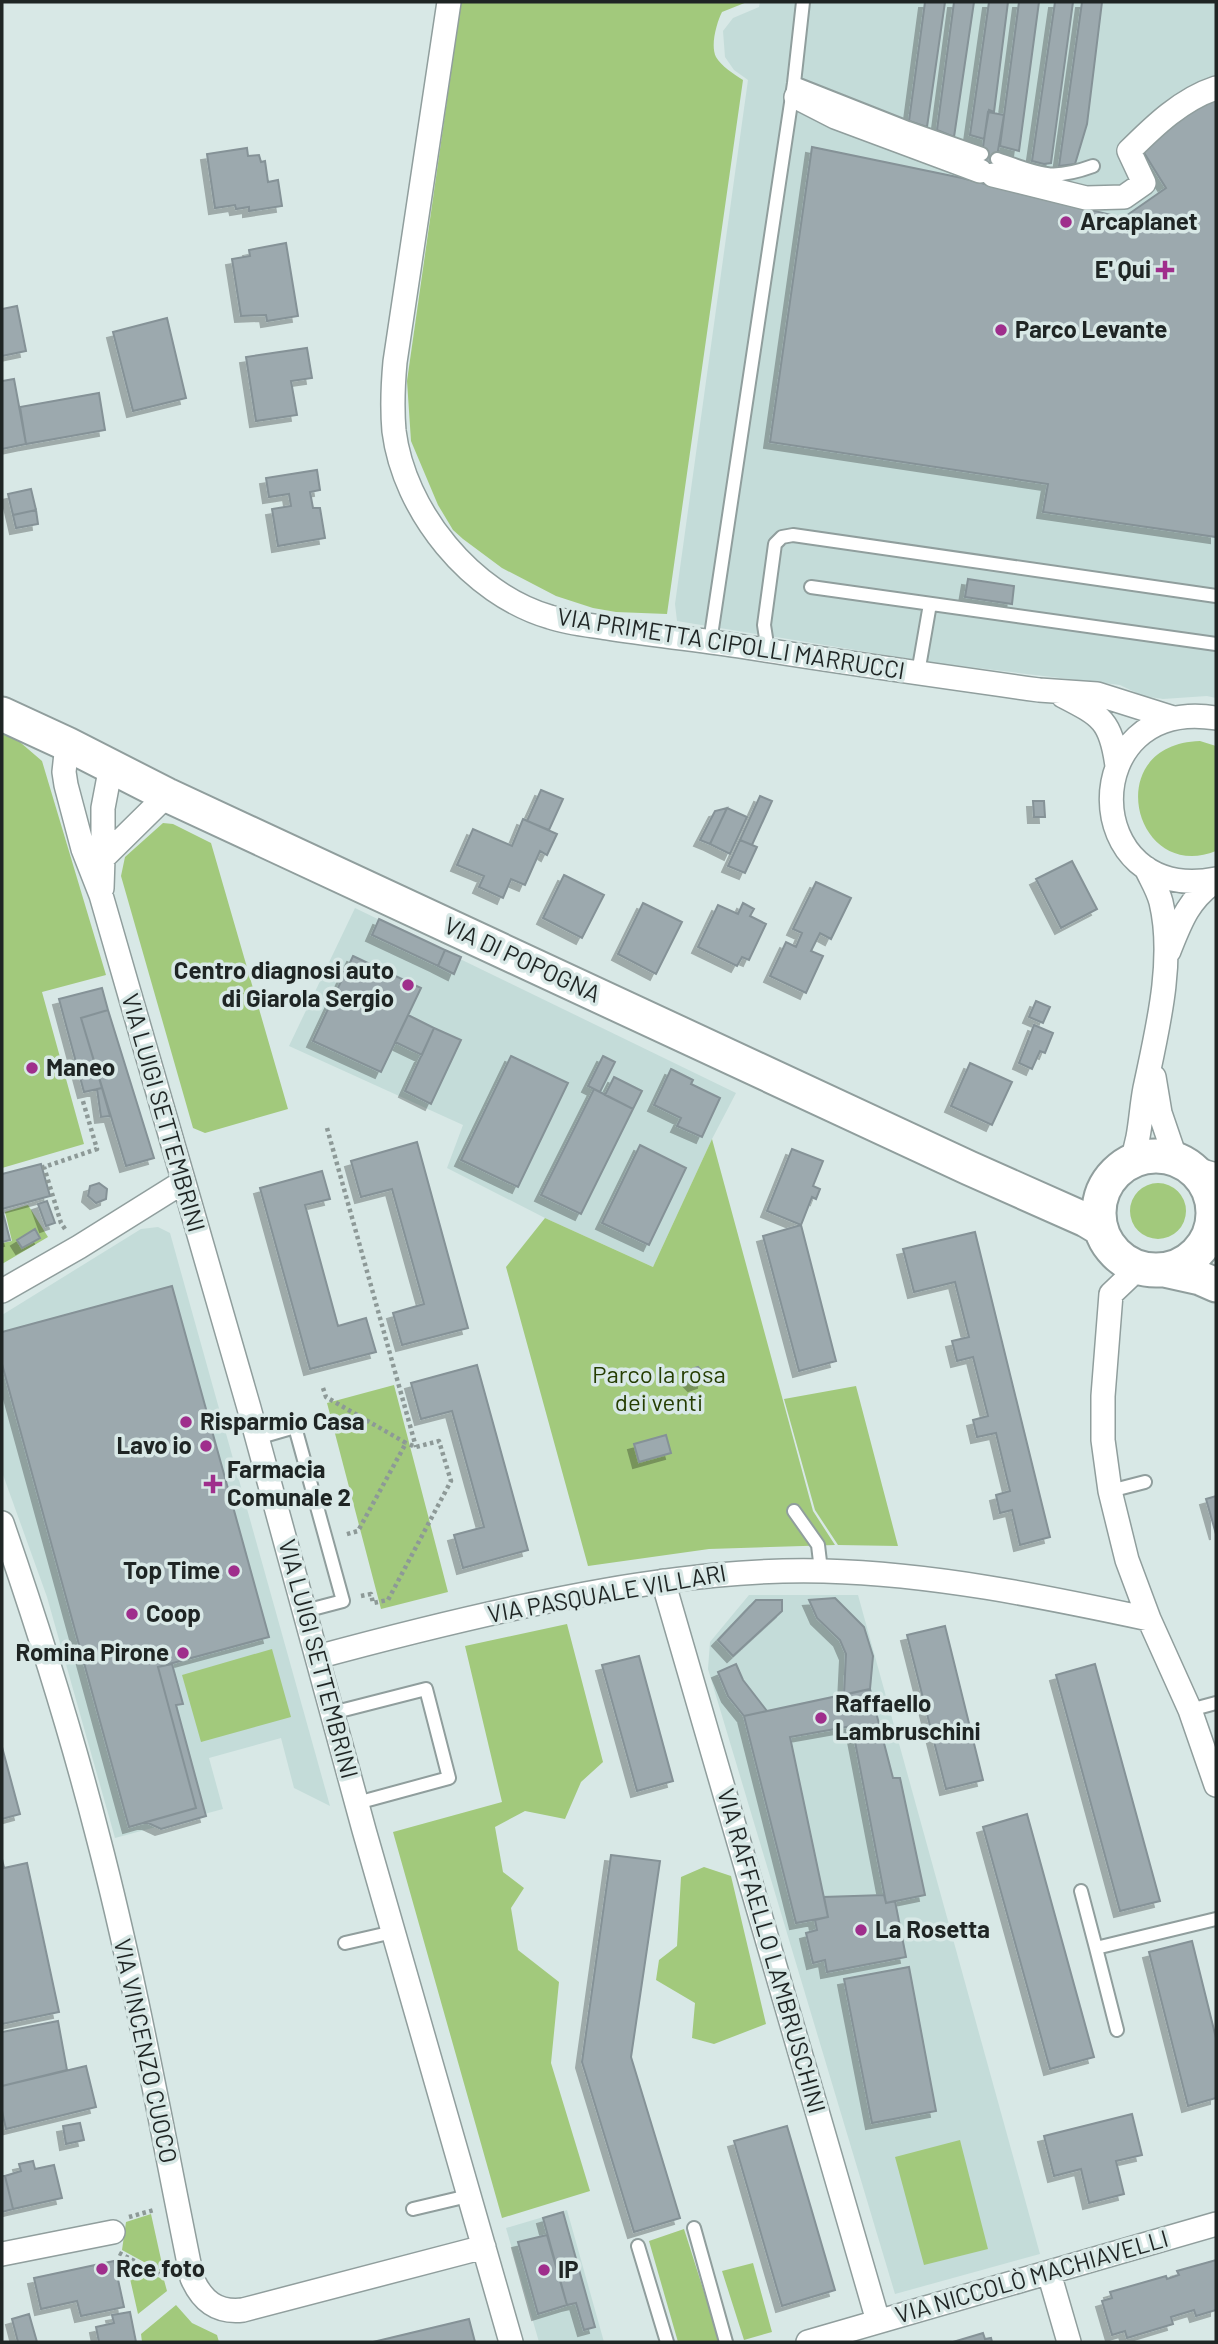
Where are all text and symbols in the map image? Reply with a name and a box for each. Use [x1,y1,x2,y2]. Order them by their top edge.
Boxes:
place label: Arcaplanet [1080,206,1198,235]
marker: Arcaplanet [1058,214,1074,230]
place label: E' Qui [1095,254,1151,283]
marker: E' Qui [1157,262,1173,278]
place label: Parco Levante [1015,314,1167,343]
marker: Parco Levante [993,322,1009,338]
street label: VIA PRIMETTA CIPOLLI MARRUCCI [555,601,907,684]
street label: VIA DI POPOGNA [440,910,606,1008]
place label: Centro diagnosi auto di Giarola Sergio [174,955,394,1012]
marker: Centro diagnosi auto di Giarola Sergio [400,977,416,993]
street label: VIA LUIGI SETTEMBRINI [116,990,212,1235]
place label: Maneo [46,1052,115,1081]
marker: Maneo [24,1060,40,1076]
park label: Parco la rosa dei venti [592,1359,726,1416]
place label: Risparmio Casa [200,1406,365,1435]
marker: Risparmio Casa [178,1414,194,1430]
place label: Lavo io [117,1430,192,1459]
marker: Lavo io [198,1438,214,1454]
place label: Farmacia Comunale 2 [227,1454,351,1511]
marker: Farmacia Comunale 2 [205,1476,221,1492]
street label: VIA LUIGI SETTEMBRINI [274,1536,365,1782]
place label: Top Time [123,1555,220,1584]
street label: VIA PASQUALE VILLARI [485,1557,728,1628]
marker: Top Time [226,1563,242,1579]
place label: Coop [146,1598,201,1627]
marker: Coop [124,1606,140,1622]
place label: Romina Pirone [15,1637,169,1666]
marker: Romina Pirone [175,1645,191,1661]
place label: Raffaello Lambruschini [835,1688,981,1745]
marker: Raffaello Lambruschini [813,1710,829,1726]
street label: VIA RAFFAELLO LAMBRUSCHINI [712,1785,833,2116]
place label: La Rosetta [875,1914,990,1943]
marker: La Rosetta [853,1922,869,1938]
street label: VIA VINCENZO CUOCO [109,1936,184,2166]
street label: VIA NICCOLÒ MACHIAVELLI [892,2223,1171,2328]
place label: Rce foto [116,2253,205,2282]
place label: IP [558,2254,579,2283]
marker: Rce foto [94,2261,110,2277]
marker: IP [536,2262,552,2278]

